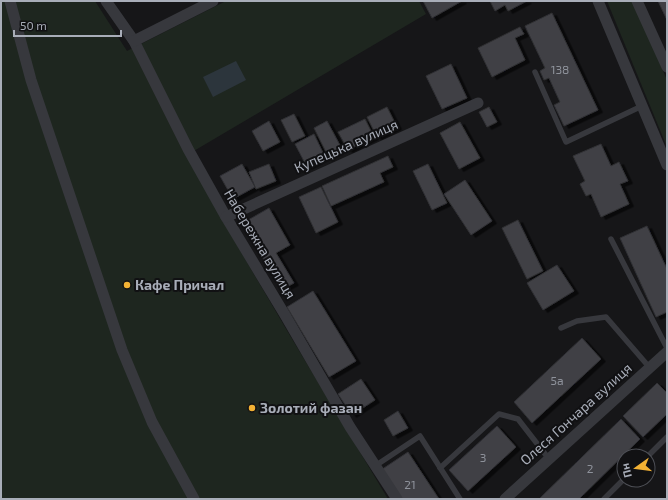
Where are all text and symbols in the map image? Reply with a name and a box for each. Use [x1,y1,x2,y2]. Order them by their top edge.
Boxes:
scale bar [14,12,121,38]
text: 50 m [20,18,47,32]
house number: 138 [551,62,569,76]
street label: Купецька вулиця [291,115,400,176]
street label: Набережна вулиця [221,186,300,302]
place label: Кафе Причал [135,276,224,293]
marker: Кафе Причал [122,280,132,290]
street label: Олеся Гончара вулиця [516,359,635,468]
house number: 5а [550,373,564,387]
place label: Золотий фазан [260,399,362,416]
marker: Золотий фазан [247,403,257,413]
north arrow [616,448,656,488]
house number: 3 [480,450,486,464]
house number: 2 [587,461,594,475]
text: Пн [618,462,634,479]
house number: 21 [404,477,416,491]

